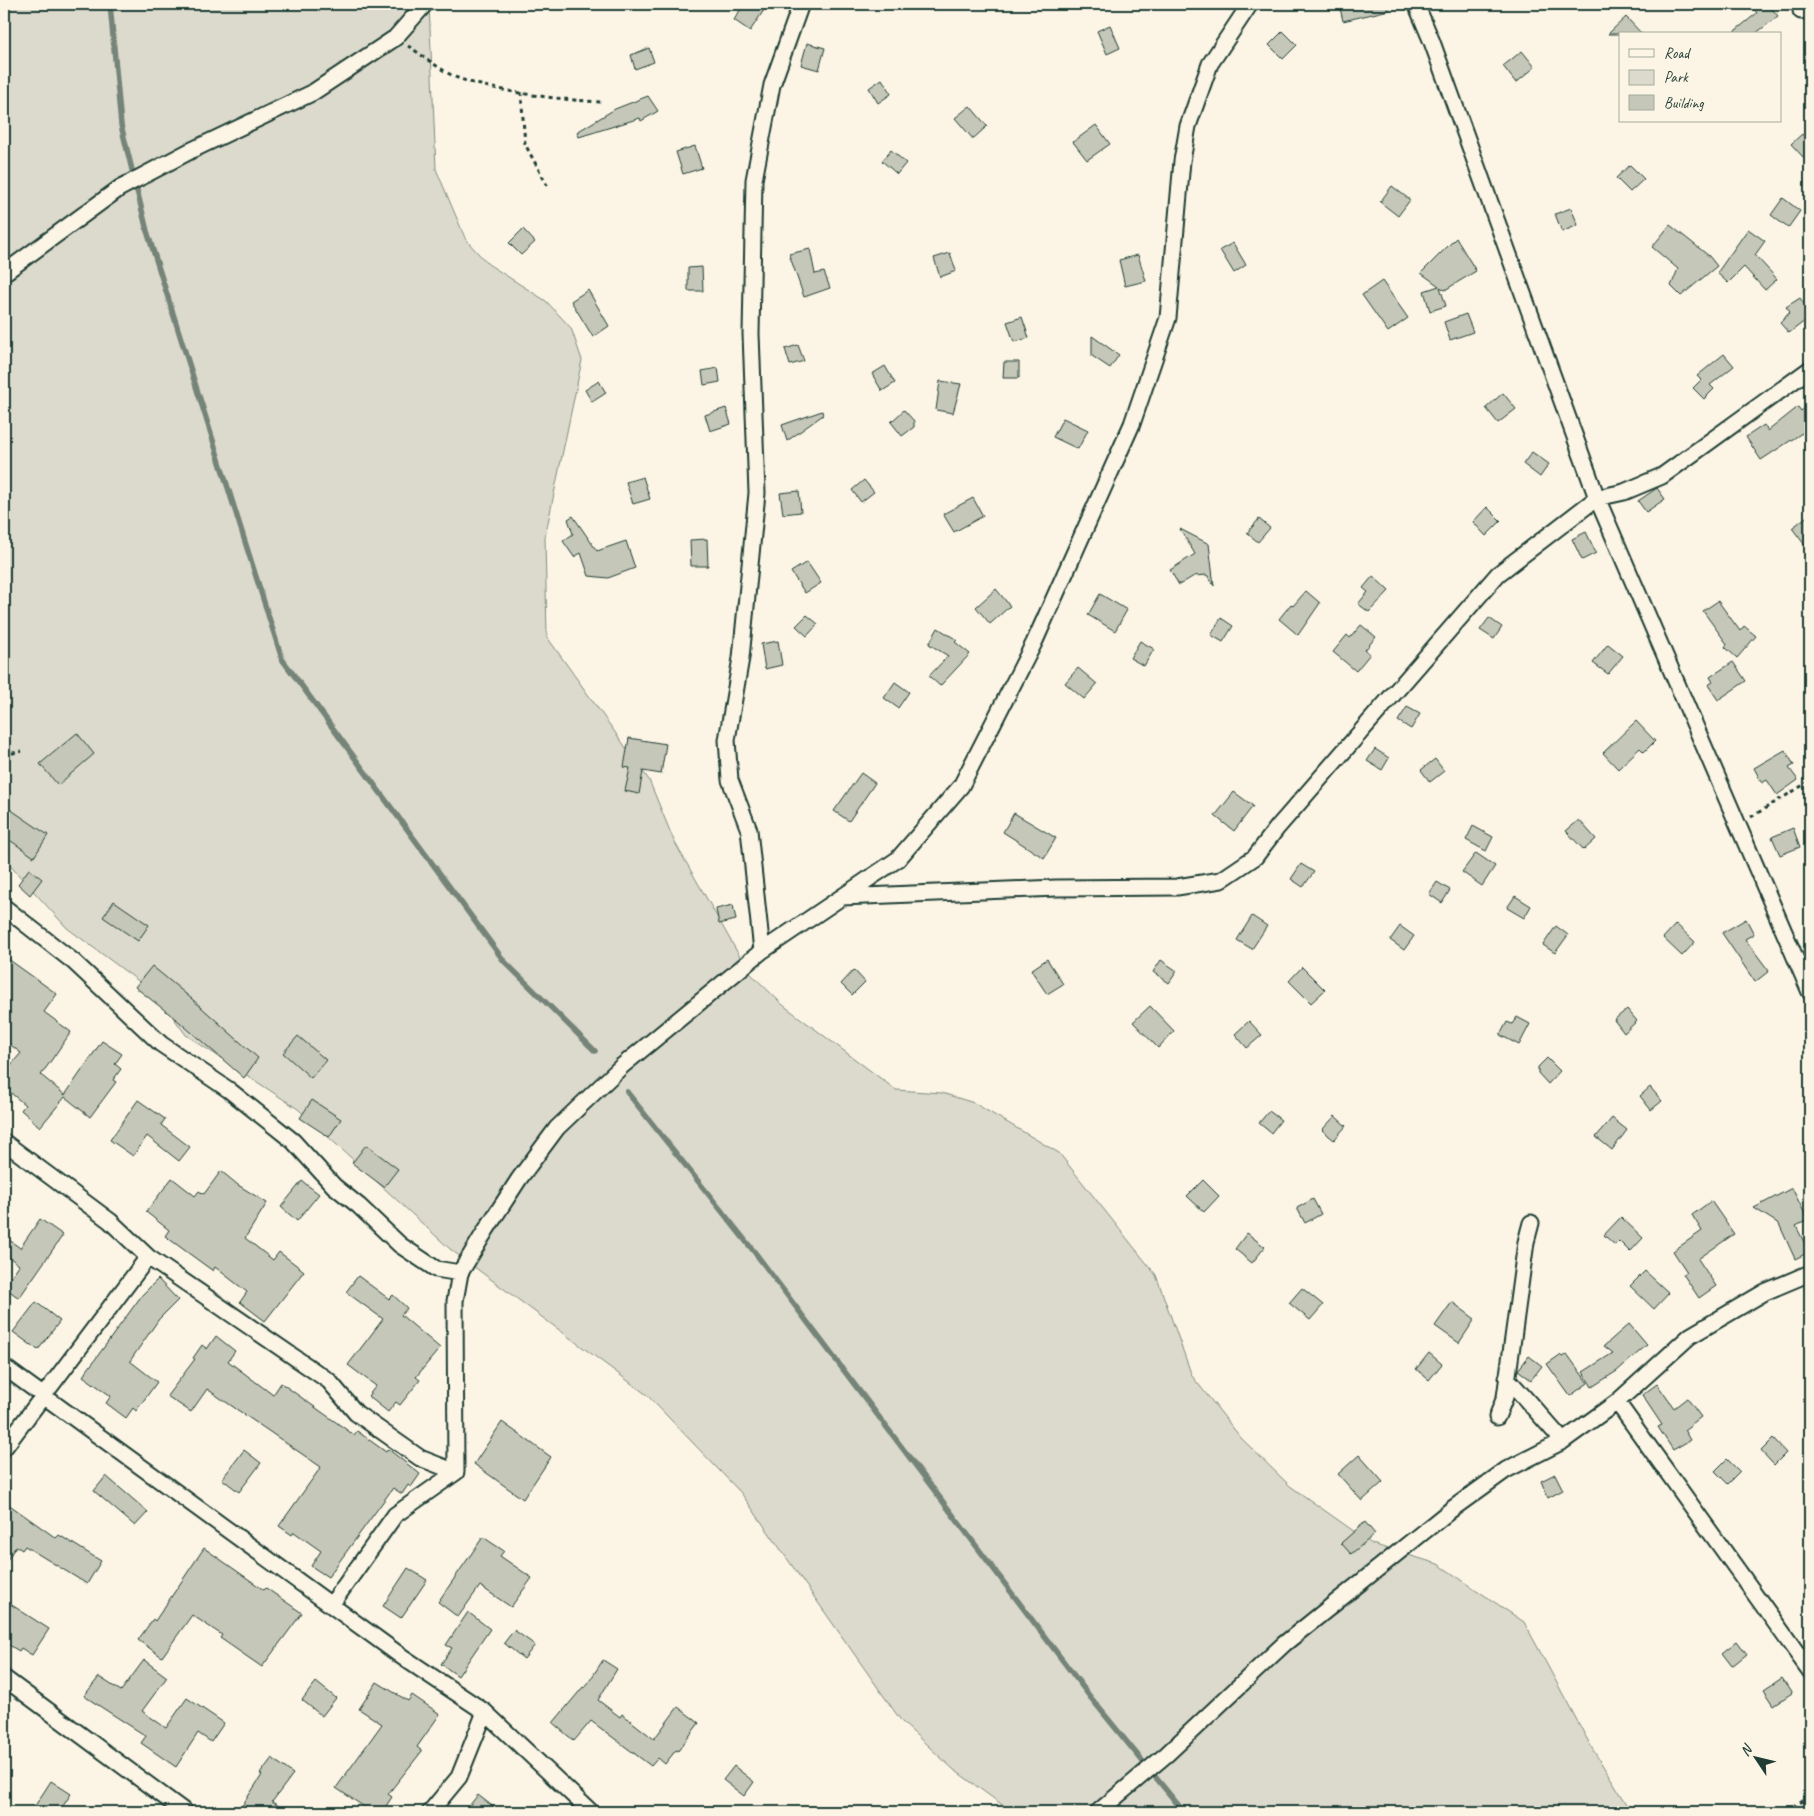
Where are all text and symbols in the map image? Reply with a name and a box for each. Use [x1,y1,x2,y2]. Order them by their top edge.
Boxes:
legend [1619,32,1782,122]
text: Road [1664,44,1691,63]
text: Park [1664,68,1689,87]
text: Building [1664,94,1704,113]
north arrow [1732,1734,1782,1784]
text: N [1736,1740,1757,1759]

